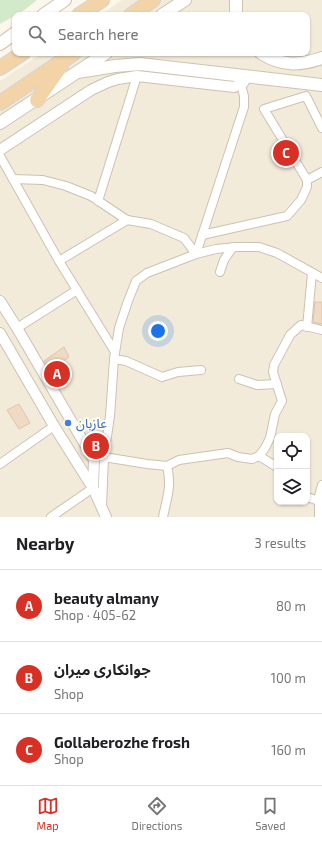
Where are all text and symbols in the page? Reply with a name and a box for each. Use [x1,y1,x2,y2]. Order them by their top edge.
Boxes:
search box [12,12,310,56]
icon: search [26,23,48,45]
text: Search here [58,25,139,43]
pin: C [273,138,299,168]
your location [148,321,168,341]
pin: A [44,359,70,389]
place label: عازبان [76,415,107,432]
marker: عازبان [63,418,73,428]
pin: B [83,431,109,461]
map controls [274,433,310,505]
button: locate [274,433,310,469]
button: layers [274,469,310,505]
text: Nearby [16,533,74,553]
text: 3 results [255,535,306,551]
text: beauty almany [54,589,159,607]
text: A [25,598,33,614]
text: 80 m [276,598,306,614]
text: Shop · 405-62 [54,607,136,623]
text: جوانكاری میران [54,660,151,678]
text: B [25,670,33,686]
text: 100 m [271,670,306,686]
text: Shop [54,686,84,702]
text: Gollaberozhe frosh [54,733,190,751]
text: C [25,742,33,758]
text: 160 m [271,742,306,758]
text: Shop [54,751,84,767]
tab: Map [37,795,59,832]
tab: Directions [132,795,182,832]
tab: Saved [255,795,286,832]

